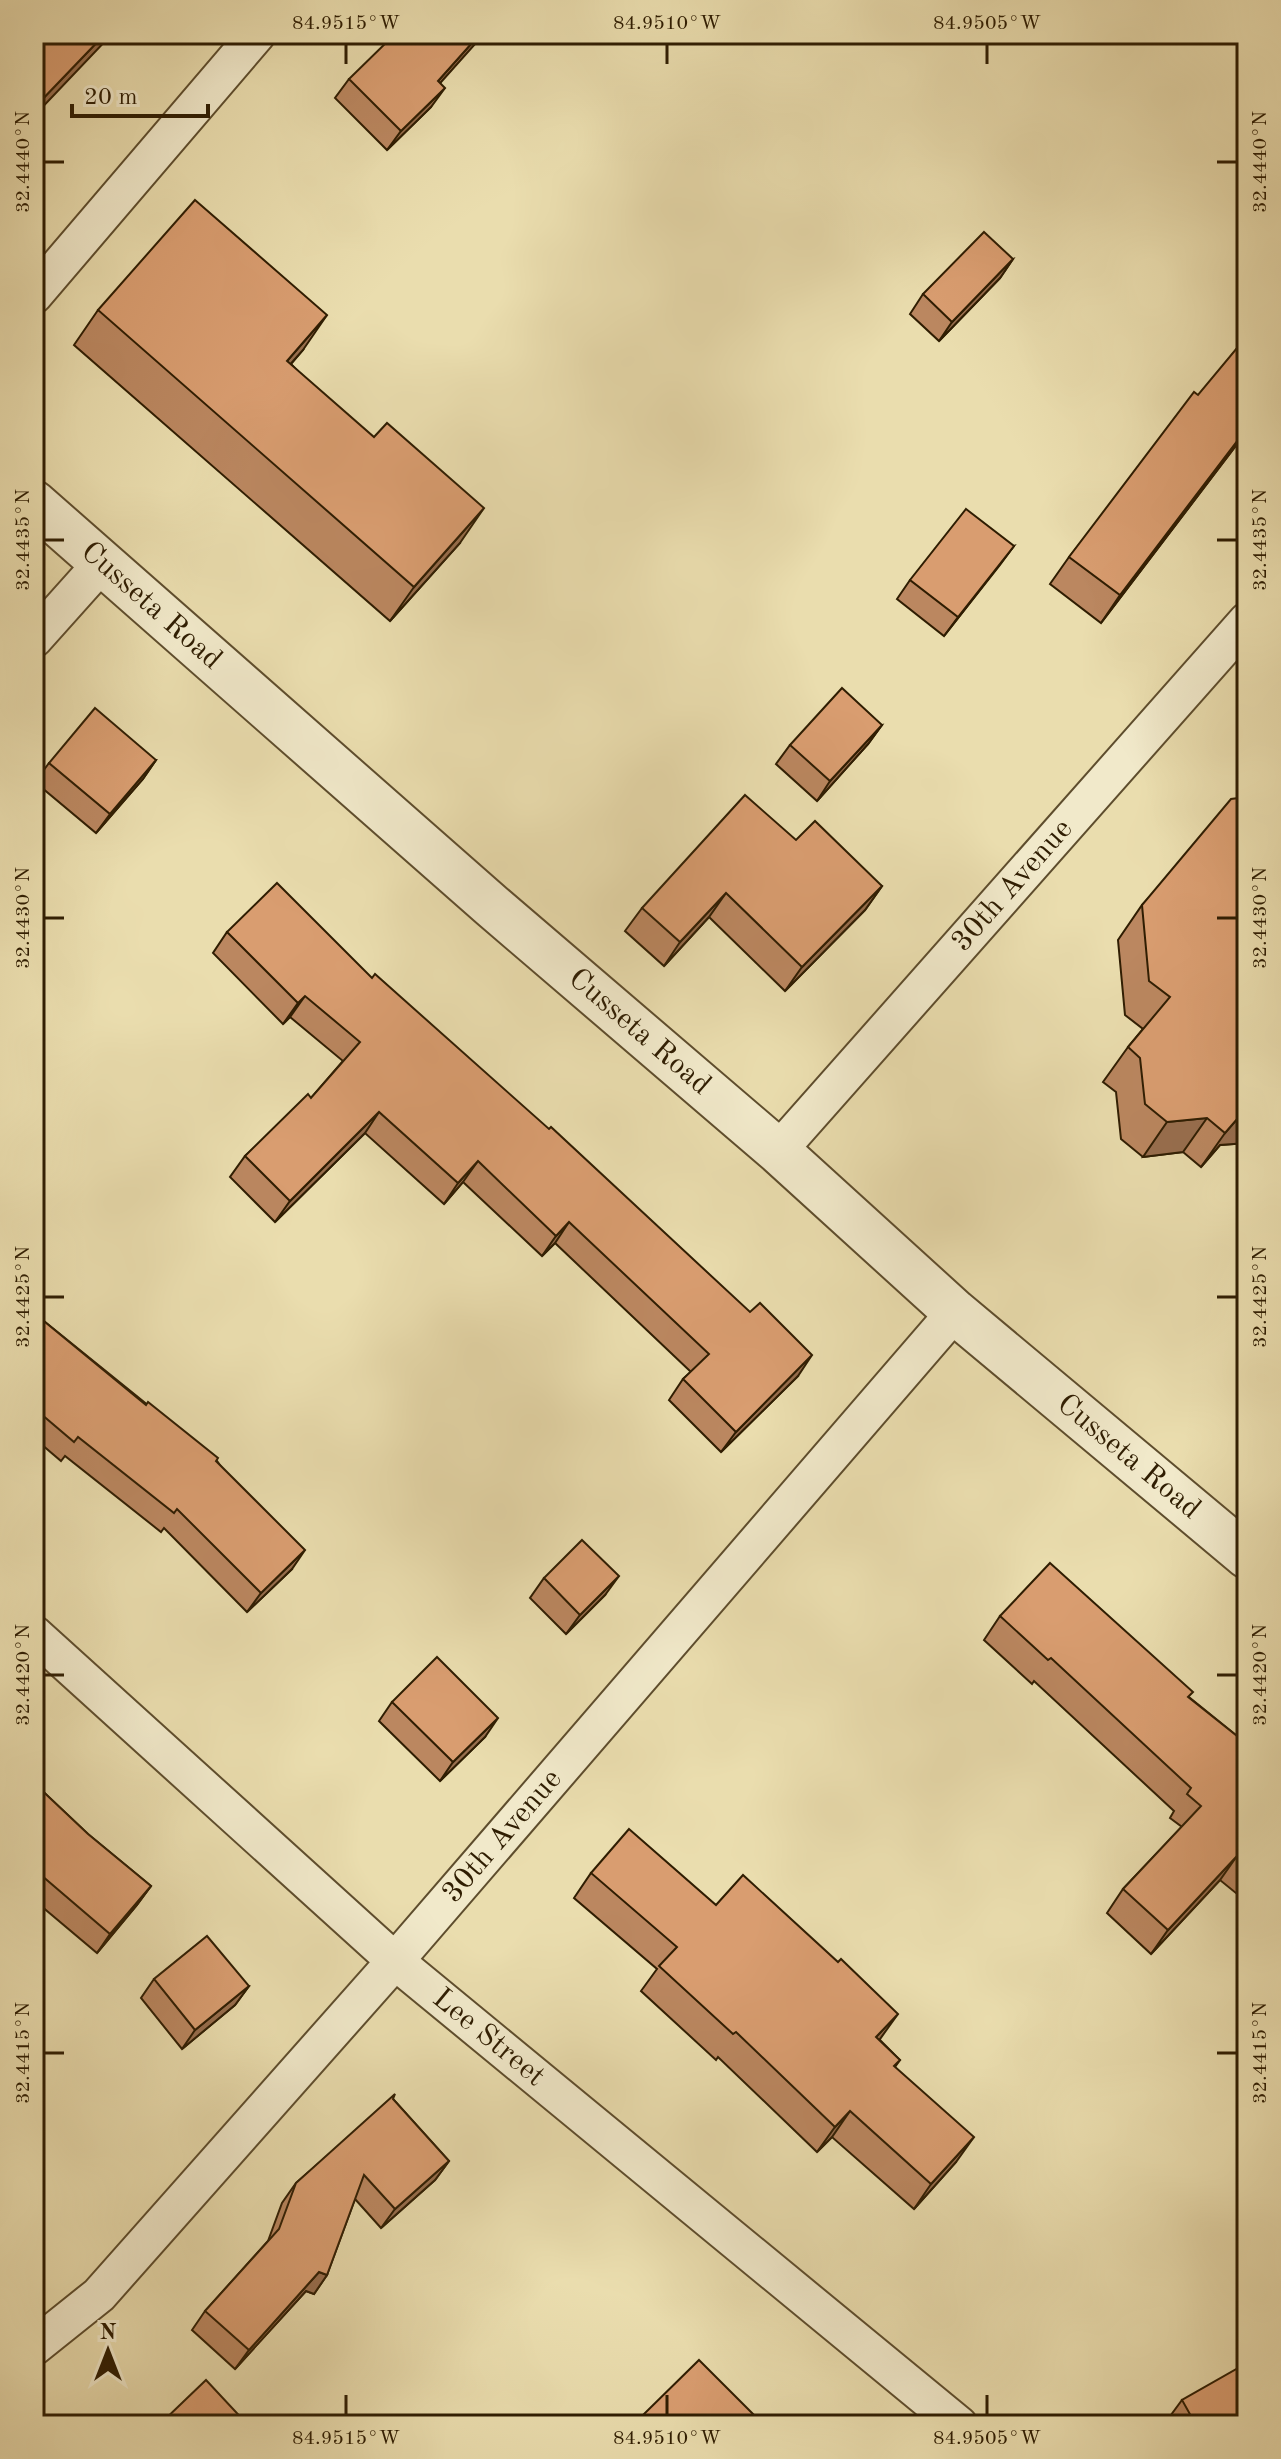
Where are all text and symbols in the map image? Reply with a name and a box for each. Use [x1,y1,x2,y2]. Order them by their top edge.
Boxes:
text: 84.9515°W [292,14,400,34]
text: 84.9510°W [613,14,721,34]
text: 84.9505°W [933,14,1041,34]
scale bar [72,68,208,118]
text: 20 m [84,86,138,110]
text: 32.4440°N [14,111,34,213]
text: 32.4440°N [1251,111,1271,213]
text: 32.4435°N [14,489,34,591]
text: 32.4435°N [1251,489,1271,591]
street label: Cusseta Road [75,536,227,676]
street label: 30th Avenue [947,814,1079,958]
text: 32.4430°N [14,867,34,969]
text: 32.4430°N [1251,867,1271,969]
street label: Cusseta Road [562,963,716,1101]
text: 32.4425°N [14,1246,34,1348]
text: 32.4425°N [1251,1246,1271,1348]
street label: Cusseta Road [1051,1389,1206,1525]
text: 32.4420°N [14,1624,34,1726]
text: 32.4420°N [1251,1624,1271,1726]
street label: 30th Avenue [437,1764,568,1909]
street label: Lee Street [426,1983,550,2093]
text: 32.4415°N [14,2002,34,2104]
text: 32.4415°N [1251,2002,1271,2104]
north arrow [68,2311,148,2391]
text: N [100,2322,117,2344]
text: 84.9515°W [292,2429,400,2449]
text: 84.9510°W [613,2429,721,2449]
text: 84.9505°W [933,2429,1041,2449]

